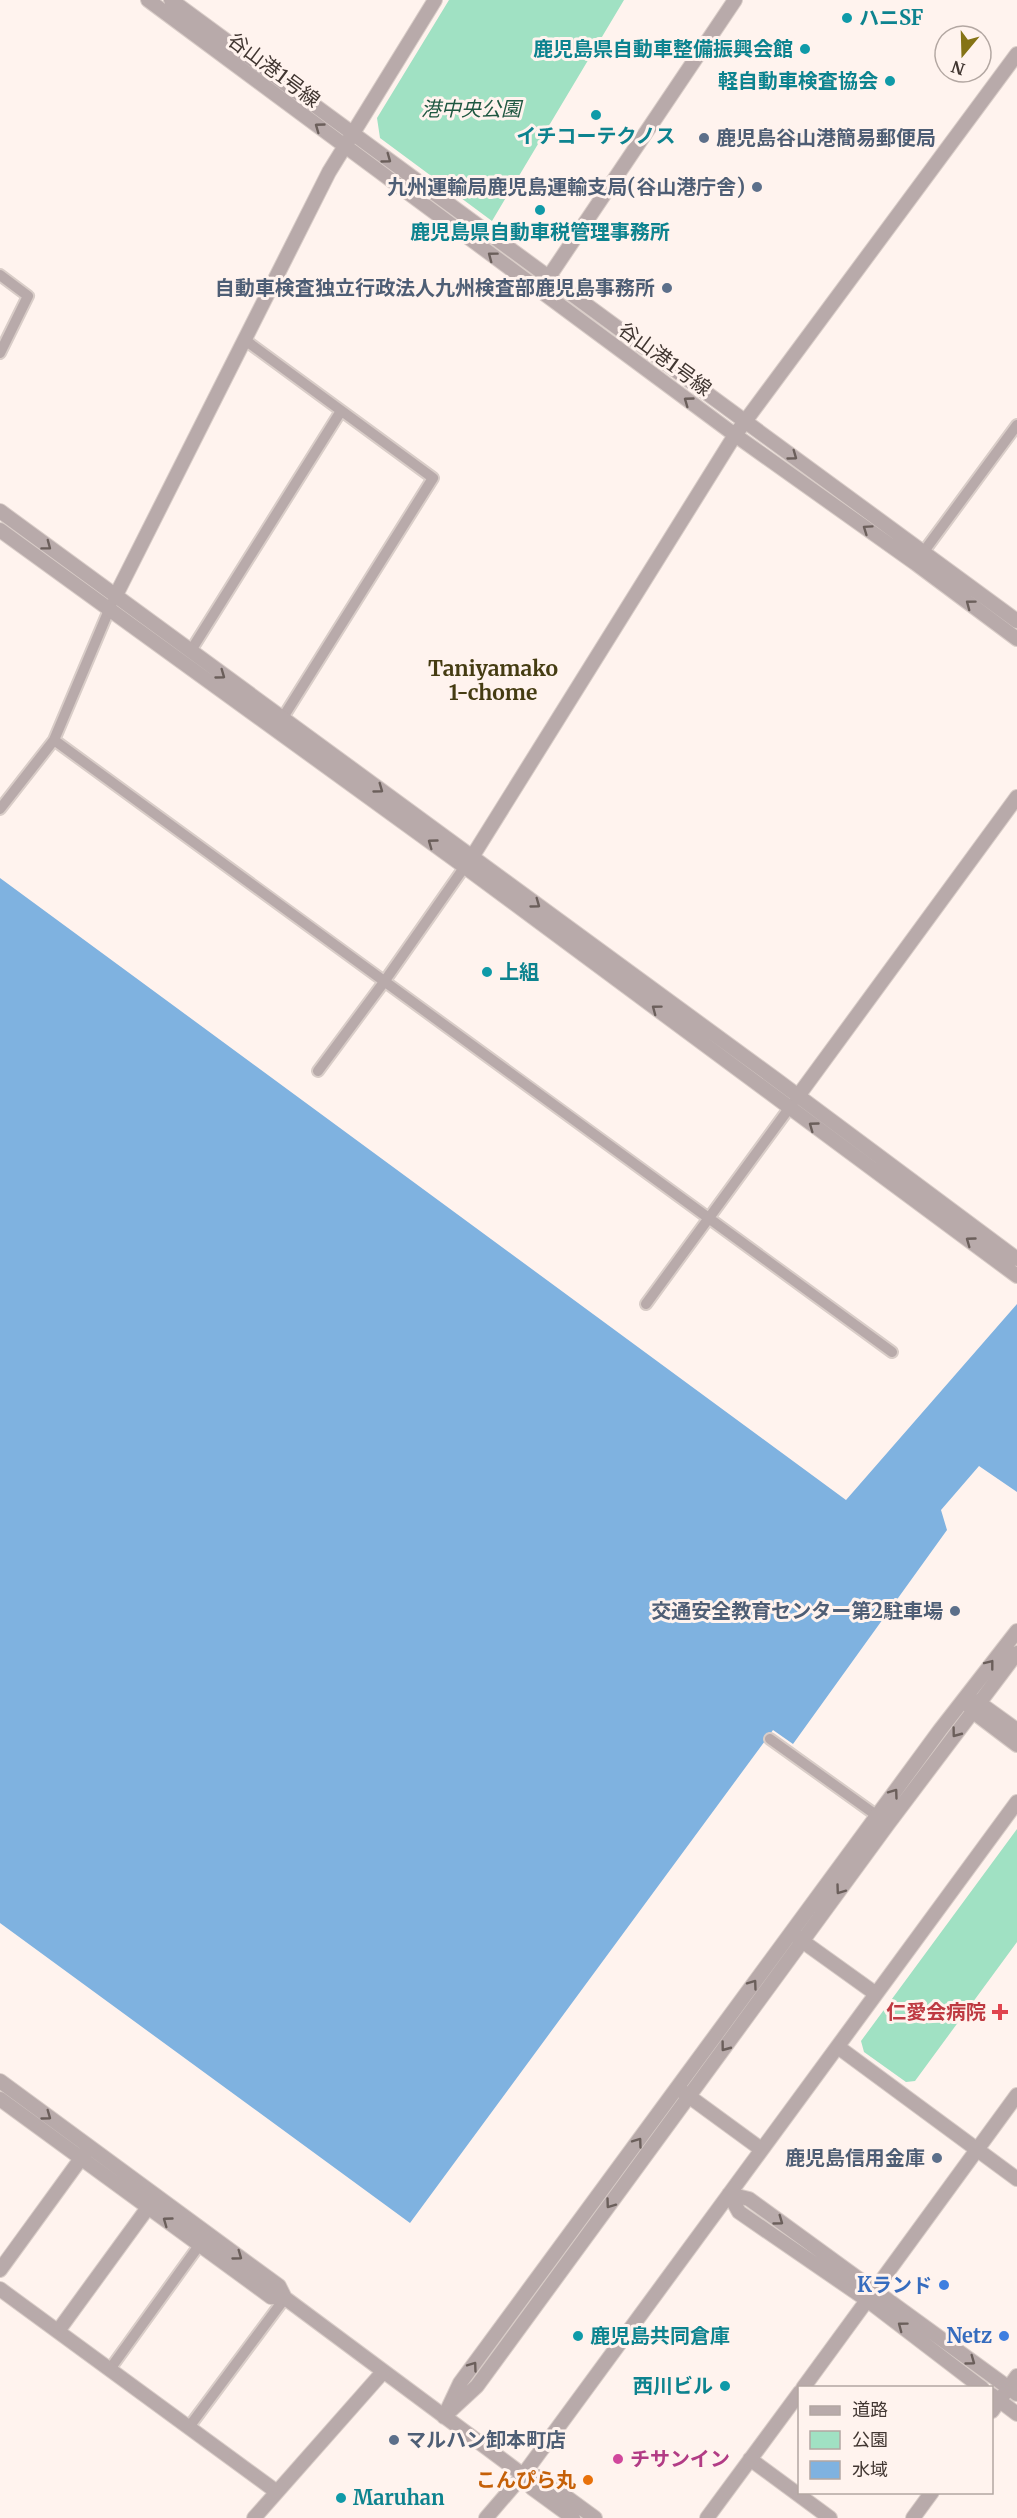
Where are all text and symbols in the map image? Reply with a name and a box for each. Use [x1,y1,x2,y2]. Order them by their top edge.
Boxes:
place label: ハニSF [859,5,924,30]
marker: ハニSF [840,11,854,25]
north arrow [933,24,993,84]
street label: 谷山港1号線 [223,27,325,112]
place label: 鹿児島県自動車整備振興会館 [533,36,793,61]
marker: 鹿児島県自動車整備振興会館 [798,42,812,56]
text: N [949,57,967,80]
place label: 軽自動車検査協会 [718,68,878,93]
marker: 軽自動車検査協会 [883,74,897,88]
park label: 港中央公園 [421,96,524,121]
marker: イチコーテクノス [589,108,603,122]
one-way arrow [315,123,326,134]
place label: イチコーテクノス [517,123,675,148]
place label: 鹿児島谷山港簡易郵便局 [716,125,936,150]
marker: 鹿児島谷山港簡易郵便局 [697,131,711,145]
one-way arrow [381,152,392,163]
place label: 九州運輸局鹿児島運輸支局(谷山港庁舎) [387,174,745,199]
marker: 九州運輸局鹿児島運輸支局(谷山港庁舎) [750,180,764,194]
marker: 鹿児島県自動車税管理事務所 [533,203,547,217]
place label: 鹿児島県自動車税管理事務所 [410,219,670,244]
one-way arrow [488,252,499,263]
place label: 自動車検査独立行政法人九州検査部鹿児島事務所 [215,275,655,300]
marker: 自動車検査独立行政法人九州検査部鹿児島事務所 [660,281,674,295]
street label: 谷山港1号線 [614,316,717,401]
one-way arrow [684,397,695,408]
one-way arrow [786,449,797,460]
one-way arrow [863,525,874,536]
one-way arrow [40,539,51,550]
one-way arrow [966,600,977,611]
district label: Taniyamako 1-chome [428,655,558,706]
one-way arrow [214,668,225,679]
one-way arrow [372,782,383,793]
one-way arrow [428,839,439,850]
one-way arrow [530,897,541,908]
place label: 上組 [499,959,539,984]
marker: 上組 [480,965,494,979]
one-way arrow [652,1005,663,1016]
one-way arrow [808,1122,819,1133]
one-way arrow [965,1237,976,1248]
place label: 交通安全教育センター第2駐車場 [651,1598,943,1623]
marker: 交通安全教育センター第2駐車場 [948,1604,962,1618]
one-way arrow [983,1660,994,1671]
one-way arrow [952,1726,963,1737]
one-way arrow [886,1789,897,1800]
one-way arrow [837,1883,848,1894]
one-way arrow [746,1980,757,1991]
place label: 仁愛会病院 [886,1999,986,2024]
marker: 仁愛会病院 [991,2003,1009,2021]
one-way arrow [721,2041,732,2052]
one-way arrow [41,2109,52,2120]
one-way arrow [631,2137,642,2148]
place label: 鹿児島信用金庫 [785,2145,925,2170]
marker: 鹿児島信用金庫 [930,2151,944,2165]
one-way arrow [606,2198,617,2209]
one-way arrow [773,2214,784,2225]
one-way arrow [163,2217,174,2228]
one-way arrow [232,2249,243,2260]
place label: Kランド [857,2272,932,2297]
marker: Kランド [937,2278,951,2292]
place label: 鹿児島共同倉庫 [590,2323,730,2348]
one-way arrow [898,2323,909,2334]
place label: Netz [947,2323,992,2348]
marker: 鹿児島共同倉庫 [571,2329,585,2343]
marker: Netz [997,2329,1011,2343]
one-way arrow [964,2353,975,2364]
one-way arrow [465,2362,476,2373]
place label: 西川ビル [633,2373,713,2398]
marker: 西川ビル [718,2379,732,2393]
legend [798,2386,993,2494]
text: 道路 [852,2398,888,2421]
place label: マルハン卸本町店 [406,2427,566,2452]
text: 公園 [852,2428,888,2451]
marker: マルハン卸本町店 [387,2433,401,2447]
place label: チサンイン [630,2446,730,2471]
marker: チサンイン [611,2452,625,2466]
text: 水域 [852,2458,888,2481]
place label: こんぴら丸 [476,2467,576,2492]
marker: こんぴら丸 [581,2473,595,2487]
place label: Maruhan [353,2485,445,2510]
marker: Maruhan [334,2491,348,2505]

